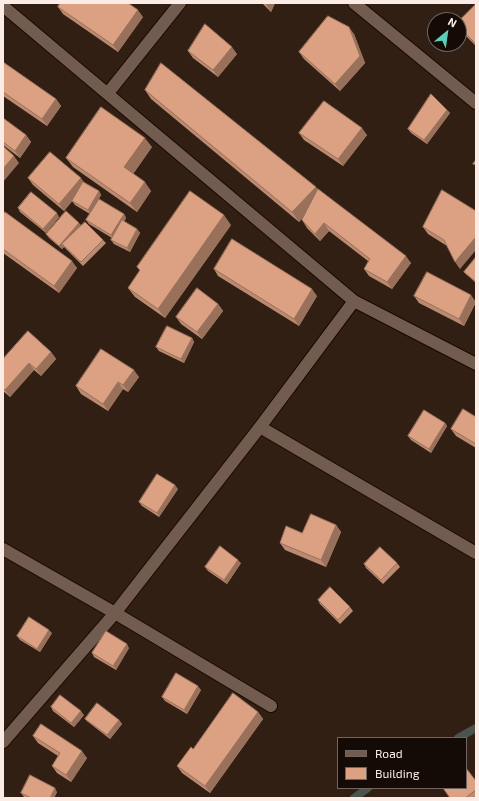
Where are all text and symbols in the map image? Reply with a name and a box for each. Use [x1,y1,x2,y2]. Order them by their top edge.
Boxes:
north arrow [427,12,467,52]
text: N [446,14,459,30]
legend [337,737,467,789]
text: Road [375,746,403,760]
text: Building [375,766,419,780]

